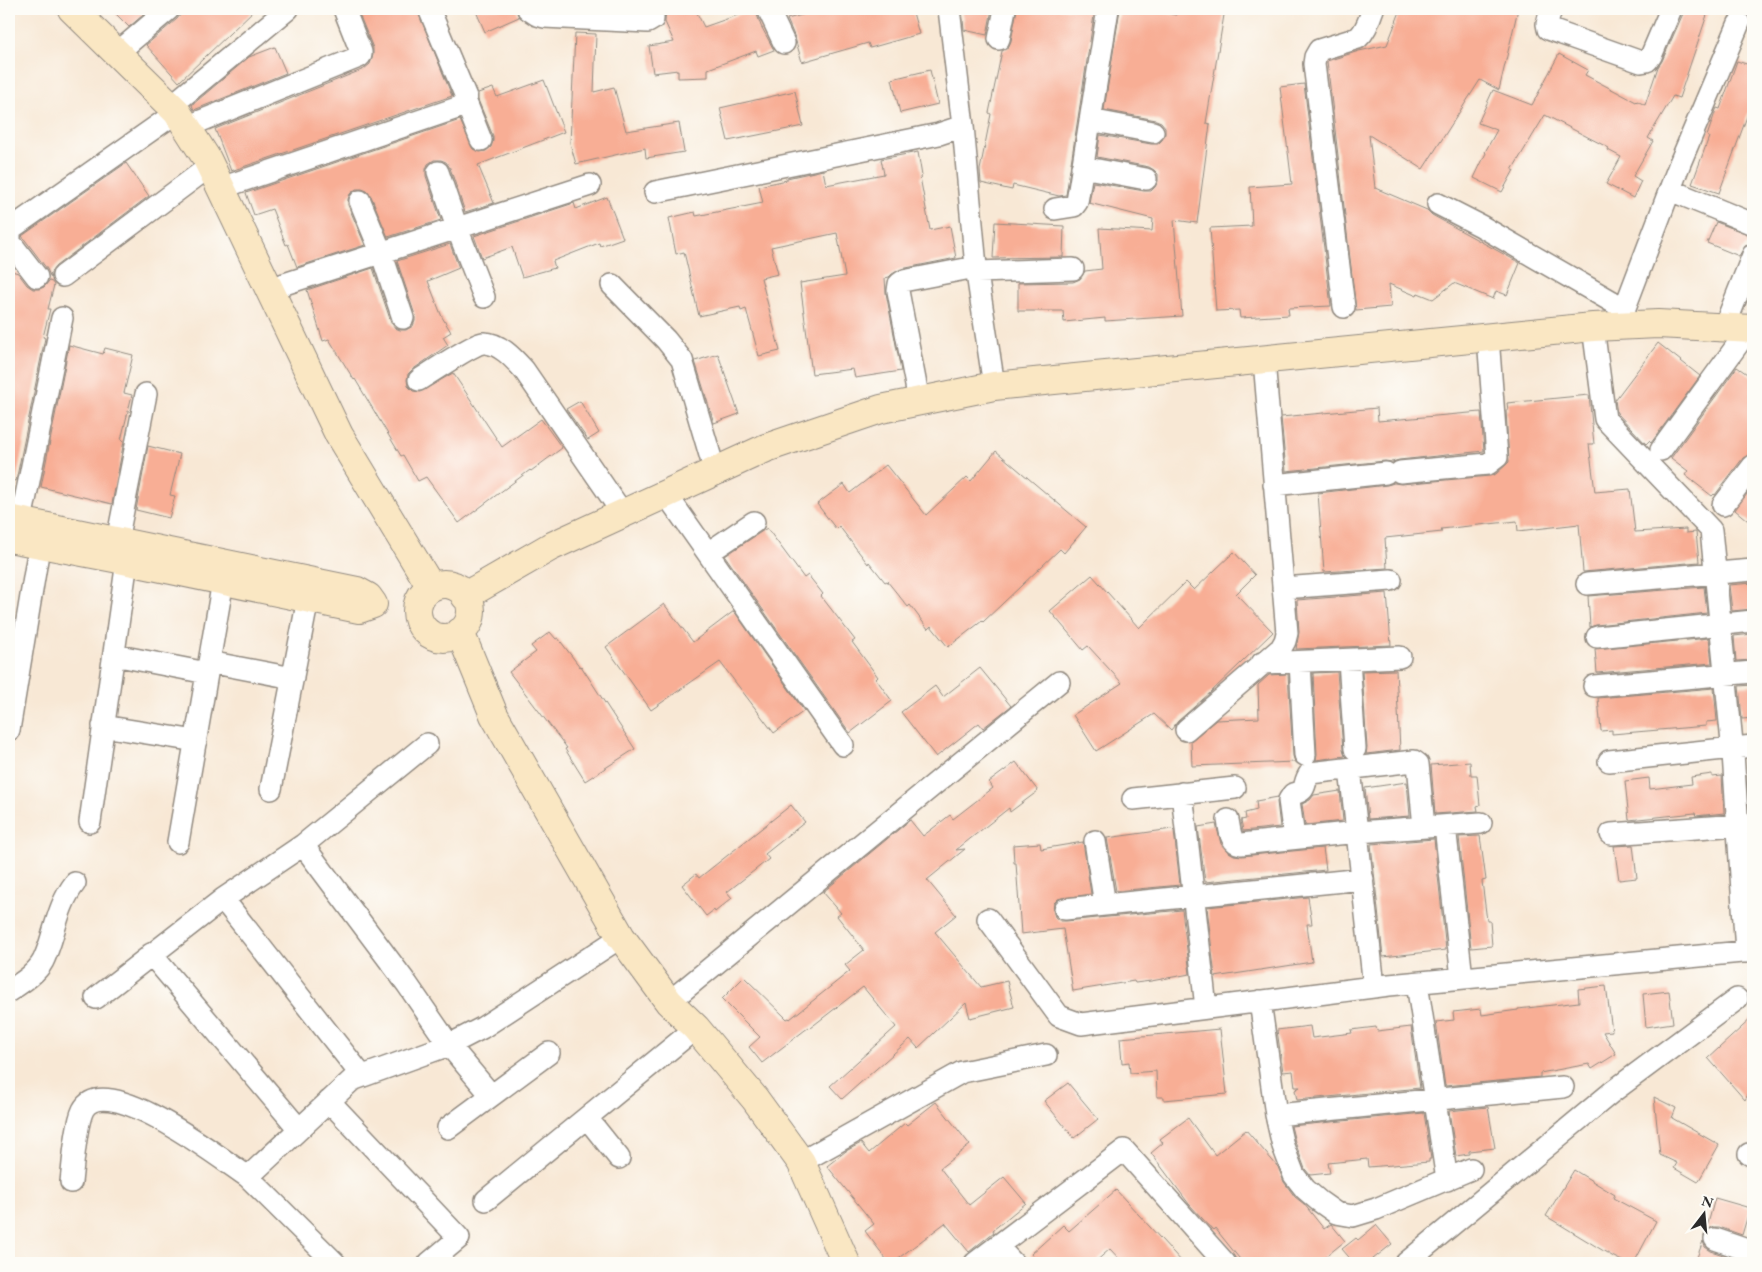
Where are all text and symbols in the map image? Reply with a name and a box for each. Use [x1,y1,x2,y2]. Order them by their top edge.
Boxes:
north arrow [1680,1190,1730,1240]
text: N [1700,1191,1716,1212]

